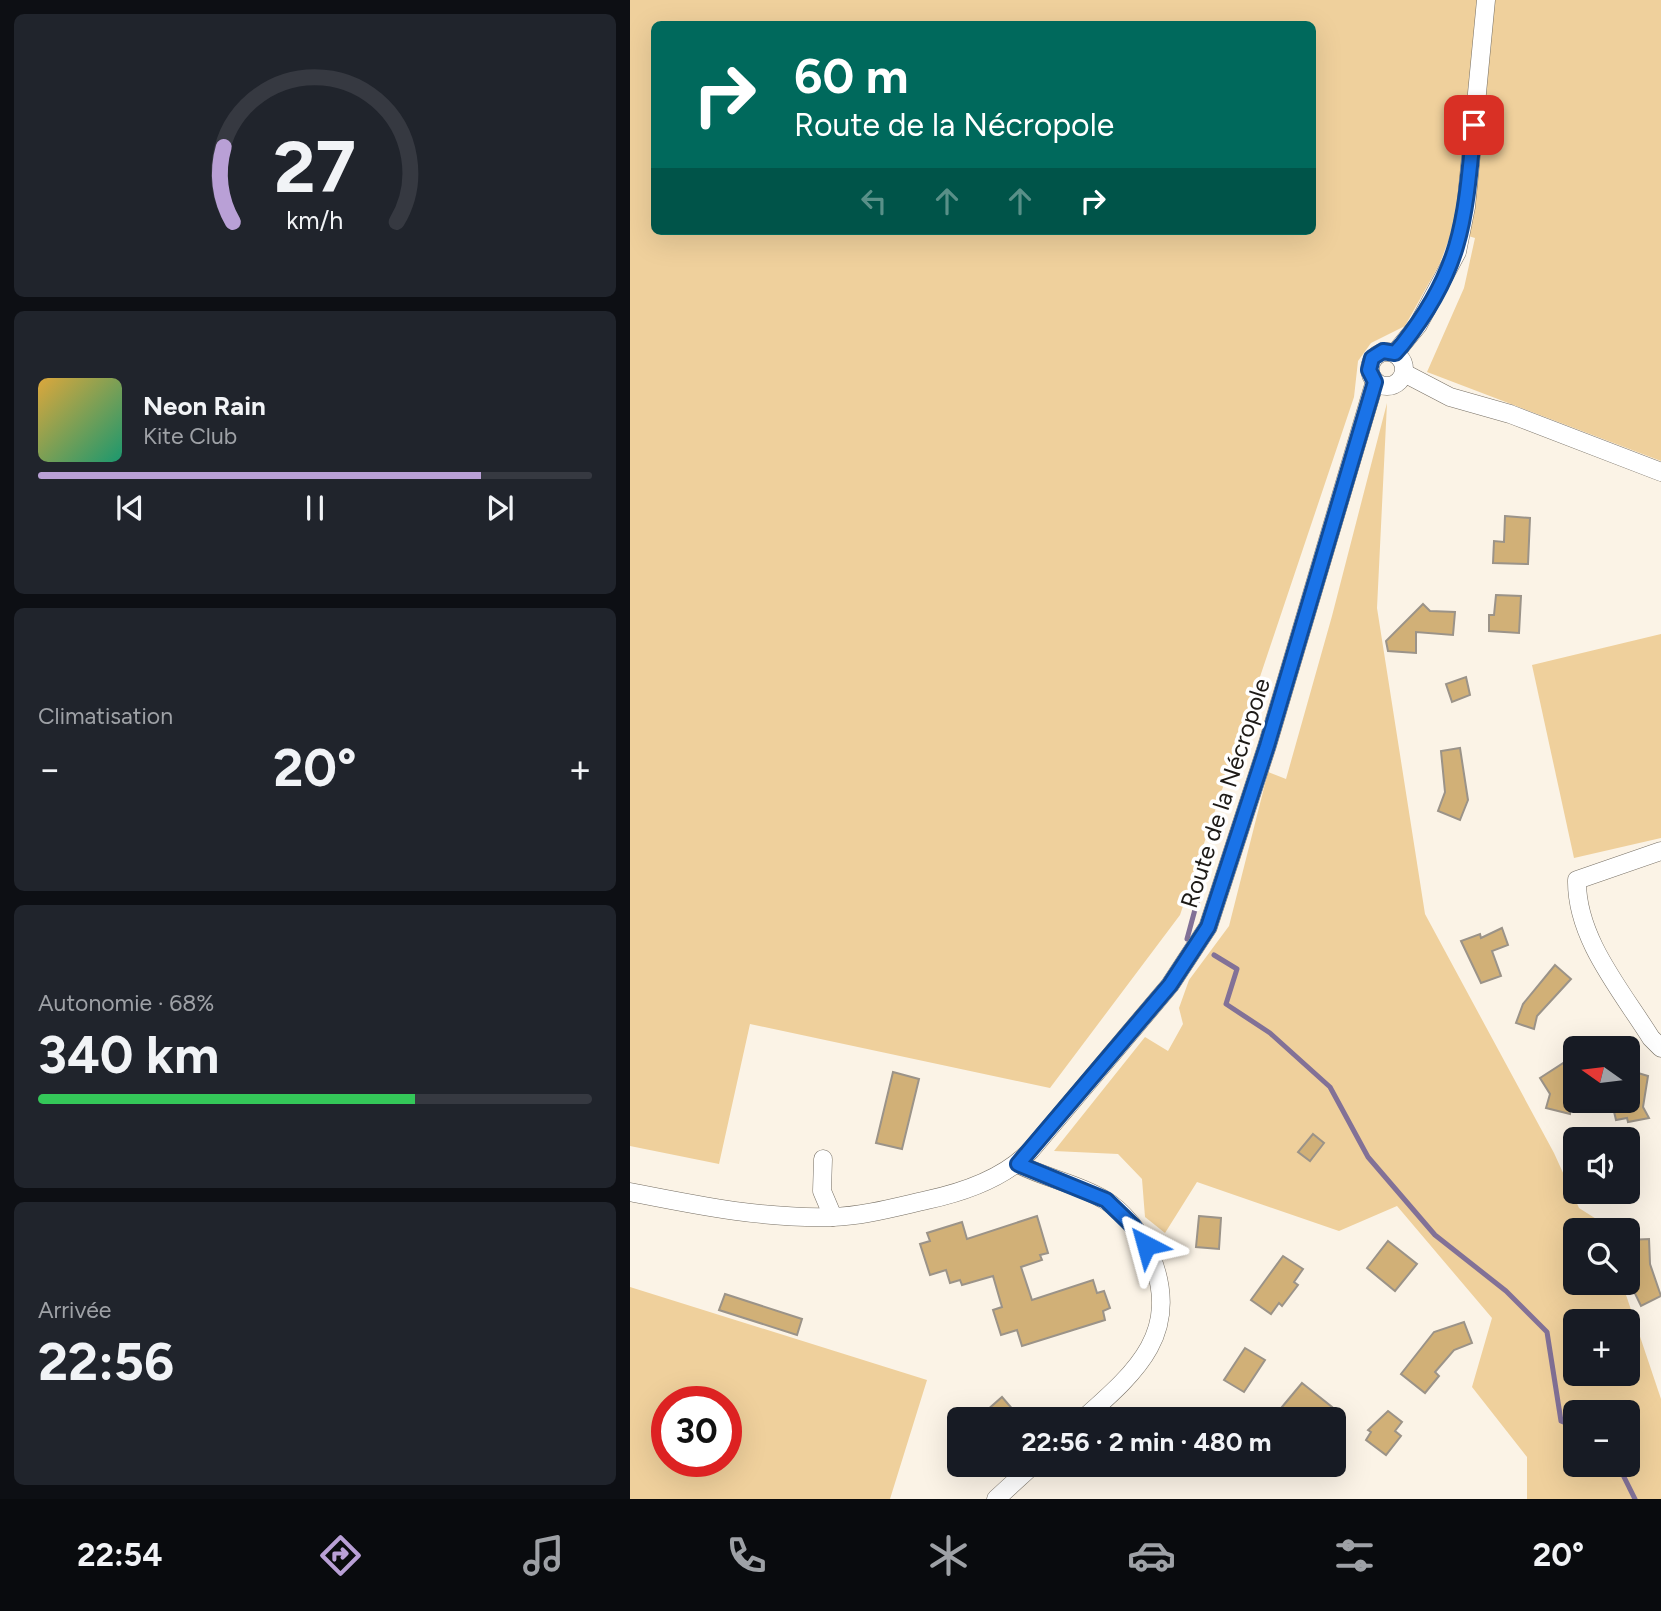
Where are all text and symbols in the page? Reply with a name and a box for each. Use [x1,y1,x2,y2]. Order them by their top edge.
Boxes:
text: 60 m [794,46,909,105]
icon: right [679,49,770,140]
pin [1444,95,1504,155]
text: Route de la Nécropole [794,106,1114,144]
icon: arrive [1455,106,1493,144]
text: 27 [274,123,356,210]
icon: left [855,182,893,220]
icon: ahead [928,182,966,220]
icon: ahead [1001,182,1039,220]
icon: right [1074,182,1112,220]
text: km/h [286,204,344,234]
text: Neon Rain [143,390,266,422]
text: Kite Club [143,422,237,450]
icon: previous [111,489,149,527]
icon: pause [296,489,334,527]
icon: next [481,489,519,527]
street label: Route de la Nécropole [1174,674,1276,912]
text: Climatisation [38,702,173,730]
text: 20° [273,737,357,799]
text: − [38,746,62,792]
text: + [568,746,592,792]
text: Autonomie · 68% [38,989,214,1017]
text: 340 km [38,1024,219,1086]
north arrow [1563,1036,1640,1113]
map controls [1563,1036,1640,1477]
button: sound [1563,1127,1640,1204]
position arrow [1109,1208,1183,1282]
button: search [1563,1218,1640,1295]
text: Arrivée [38,1296,111,1324]
button: + [1563,1309,1640,1386]
text: 22:56 [38,1331,174,1393]
speed limit sign: 30 [651,1386,742,1477]
button: − [1563,1400,1640,1477]
text: 22:56 · 2 min · 480 m [1022,1426,1271,1458]
icon: directions [316,1531,365,1580]
icon: music [519,1531,568,1580]
icon: phone [722,1531,771,1580]
icon: climate [924,1531,973,1580]
icon: car [1127,1531,1176,1580]
icon: filters [1330,1531,1379,1580]
text: 22:54 [77,1536,162,1574]
text: 20° [1533,1536,1584,1574]

